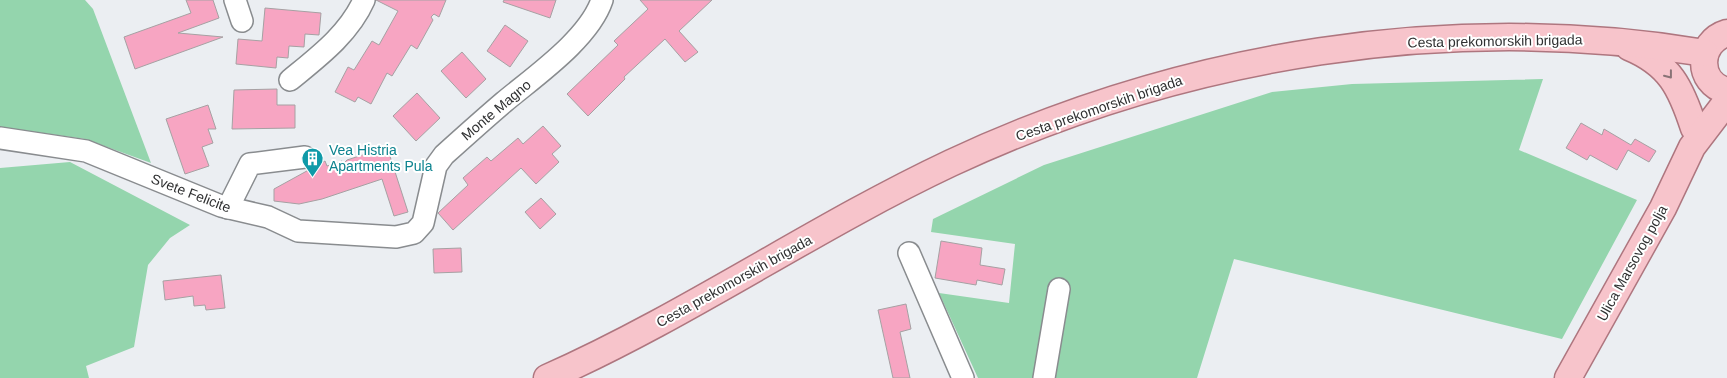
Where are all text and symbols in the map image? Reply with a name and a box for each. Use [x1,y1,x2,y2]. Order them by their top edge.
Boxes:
street label: Cesta prekomorskih brigada [1407,31,1583,51]
one-way arrow [1664,70,1673,79]
street label: Cesta prekomorskih brigada [1014,72,1185,144]
street label: Monte Magno [458,76,534,144]
place label: Vea Histria Apartments Pula [329,142,433,174]
building icon: Vea Histria Apartments Pula [301,146,325,177]
street label: Svete Felicite [149,170,233,216]
street label: Ulica Marsovog polja [1594,202,1671,324]
street label: Cesta prekomorskih brigada [654,231,815,330]

